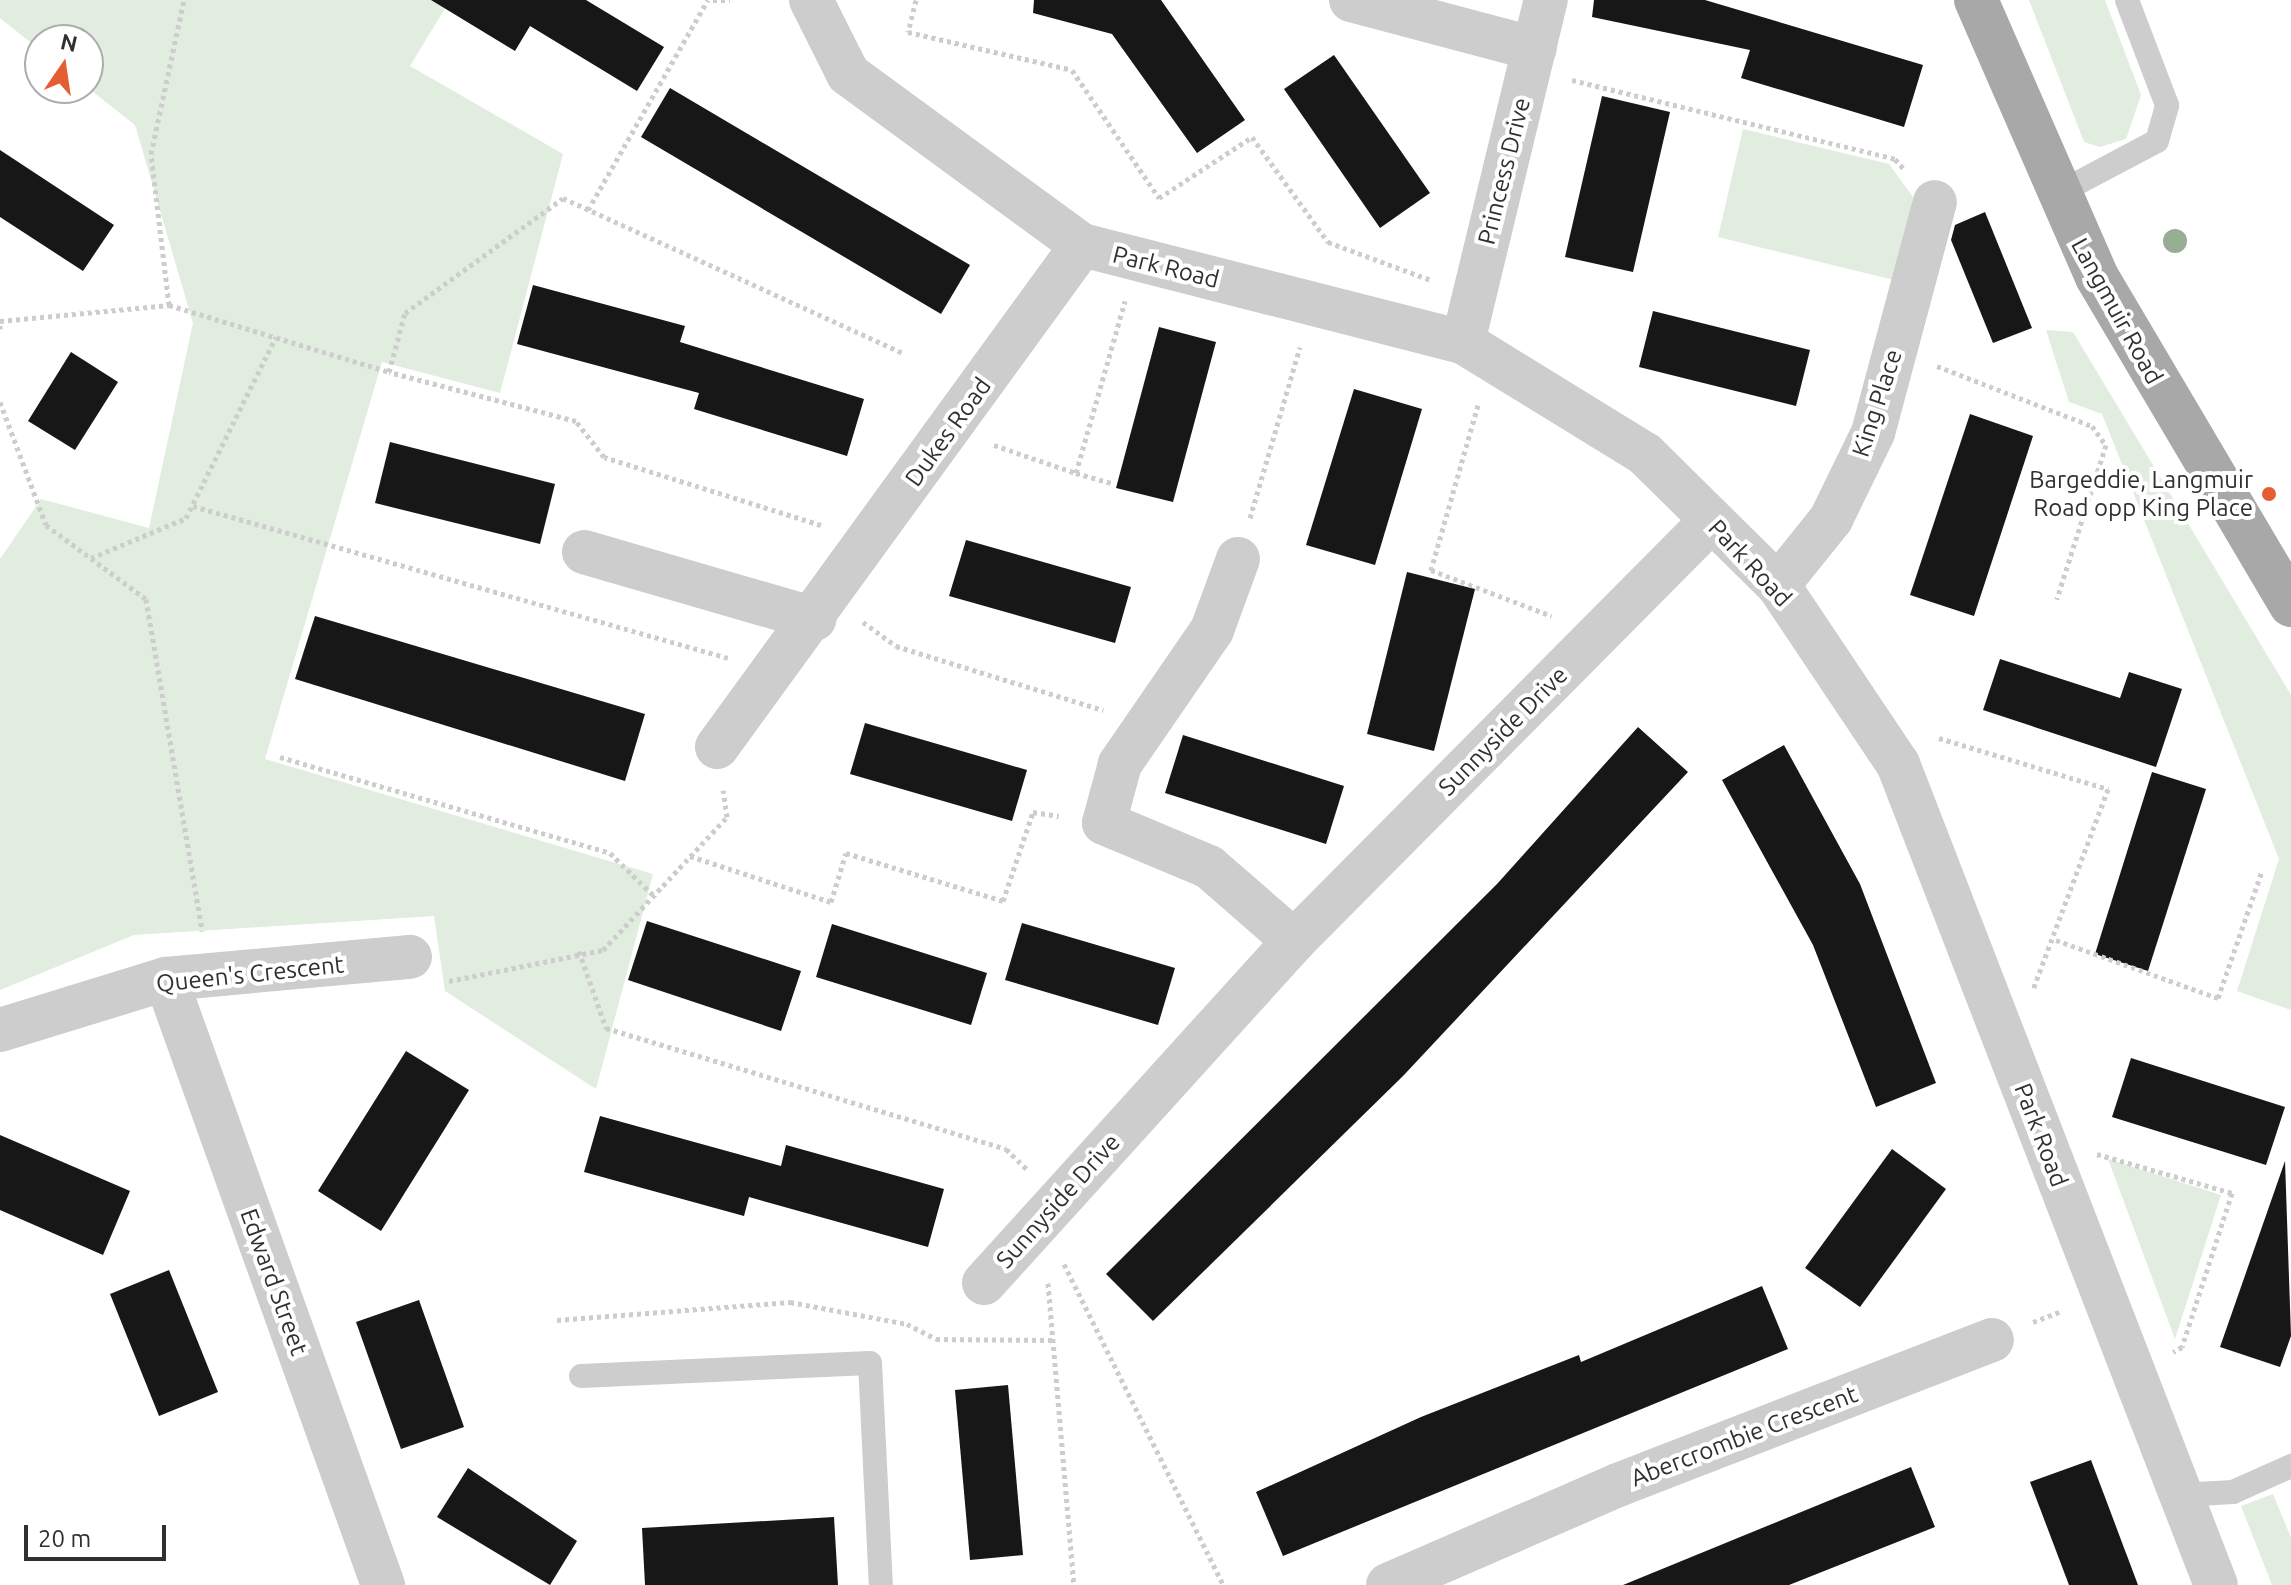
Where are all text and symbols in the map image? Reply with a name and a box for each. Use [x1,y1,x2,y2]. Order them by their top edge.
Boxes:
north arrow [24,24,104,104]
text: N [58,28,80,56]
street label: Princess Drive [1472,95,1536,247]
street label: Langmuir Road [2065,233,2169,389]
street label: Park Road [1110,240,1222,294]
street label: King Place [1846,346,1908,460]
street label: Dukes Road [899,372,997,492]
place label: Bargeddie, Langmuir Road opp King Place [2029,466,2253,522]
marker: Bargeddie, Langmuir Road opp King Place [2260,485,2278,503]
street label: Park Road [1702,514,1798,612]
street label: Sunnyside Drive [1432,660,1574,802]
street label: Queen's Crescent [155,950,345,998]
street label: Park Road [2008,1079,2074,1191]
street label: Sunnyside Drive [990,1128,1126,1274]
street label: Edward Street [234,1205,314,1359]
street label: Abercrombie Crescent [1627,1379,1861,1493]
scale bar [28,1509,170,1559]
text: 20 m [38,1525,91,1552]

